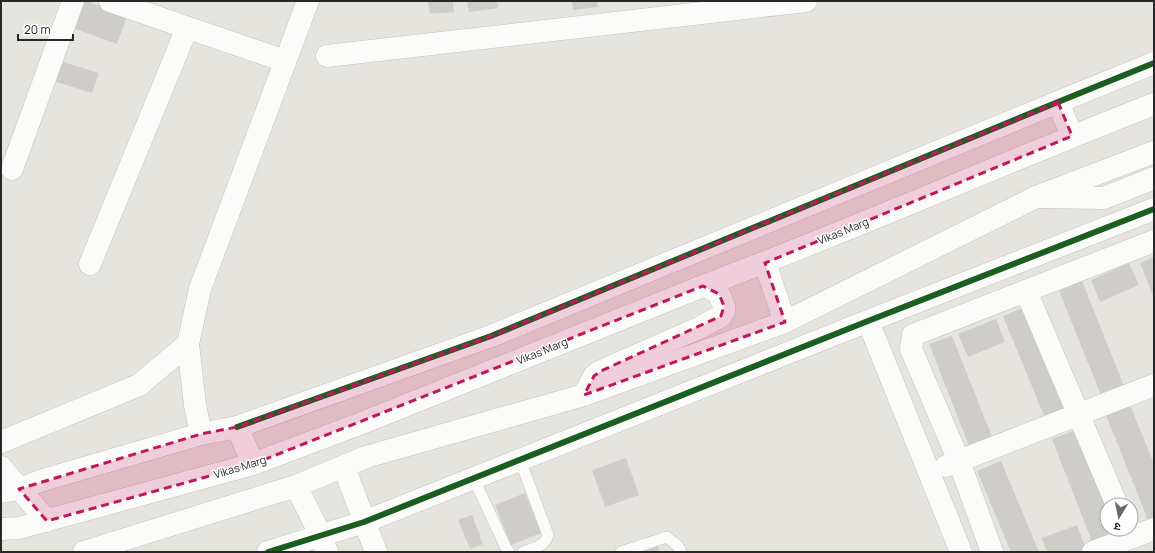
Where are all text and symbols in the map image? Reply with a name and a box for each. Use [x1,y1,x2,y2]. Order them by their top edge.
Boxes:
scale bar [18,16,73,42]
text: 20 m [24,21,51,38]
street label: Vikas Marg [815,213,871,248]
street label: Vikas Marg [514,333,570,368]
street label: Vikas Marg [212,451,268,482]
north arrow [1099,497,1139,537]
text: उ [1112,519,1122,535]

